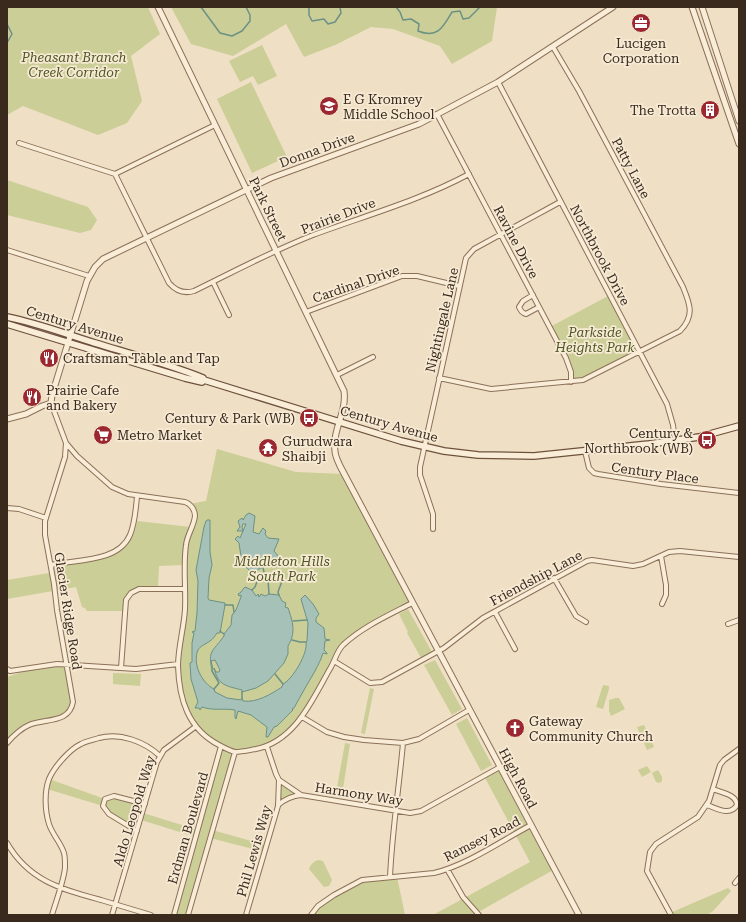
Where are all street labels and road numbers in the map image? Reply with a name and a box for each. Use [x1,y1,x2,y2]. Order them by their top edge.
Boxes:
street label: Donna Drive [277,129,357,171]
street label: Patty Lane [609,135,653,201]
street label: Park Street [246,175,290,244]
street label: Prairie Drive [299,195,377,237]
street label: Northbrook Drive [567,202,633,308]
street label: Ravine Drive [491,203,541,281]
street label: Cardinal Drive [311,262,401,306]
street label: Nightingale Lane [423,266,461,374]
street label: Century Avenue [24,303,126,347]
street label: Century Avenue [338,403,440,445]
street label: Century Place [610,459,700,487]
street label: Friendship Lane [487,547,585,609]
street label: Glacier Ridge Road [51,551,85,672]
street label: High Road [496,745,540,811]
street label: Aldo Leopold Way [110,753,158,868]
street label: Erdman Boulevard [165,769,211,886]
street label: Harmony Way [314,780,405,808]
street label: Phil Lewis Way [234,803,274,899]
street label: Ramsey Road [441,813,523,865]

